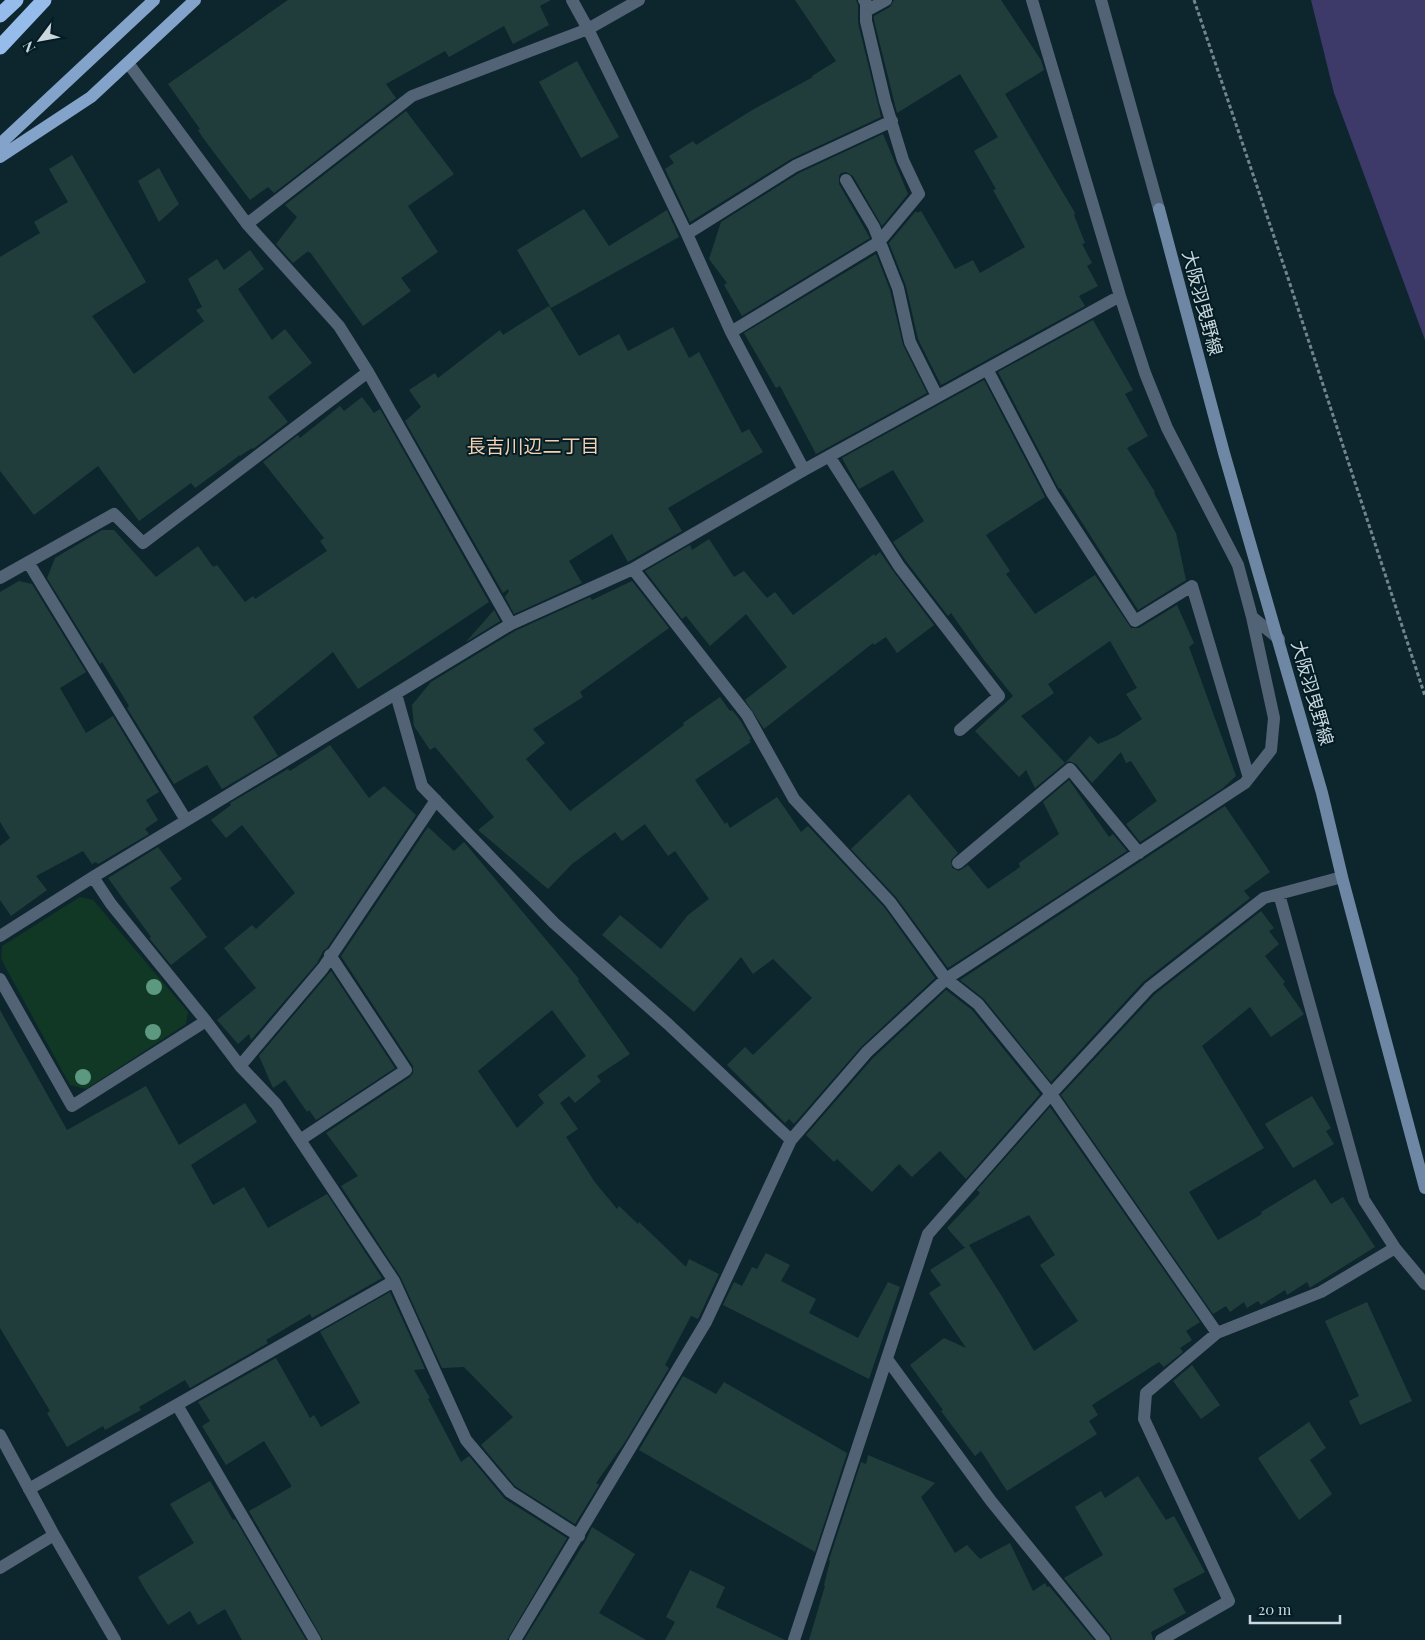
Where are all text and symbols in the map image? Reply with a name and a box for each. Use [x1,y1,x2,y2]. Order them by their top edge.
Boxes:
north arrow [15,15,65,65]
text: N [18,38,39,56]
street label: 大阪羽曳野線 [1177,247,1229,358]
district label: 長吉川辺二丁目 [466,432,600,458]
street label: 大阪羽曳野線 [1287,638,1339,748]
scale bar [1250,1592,1340,1624]
text: 20 m [1258,1599,1292,1619]

